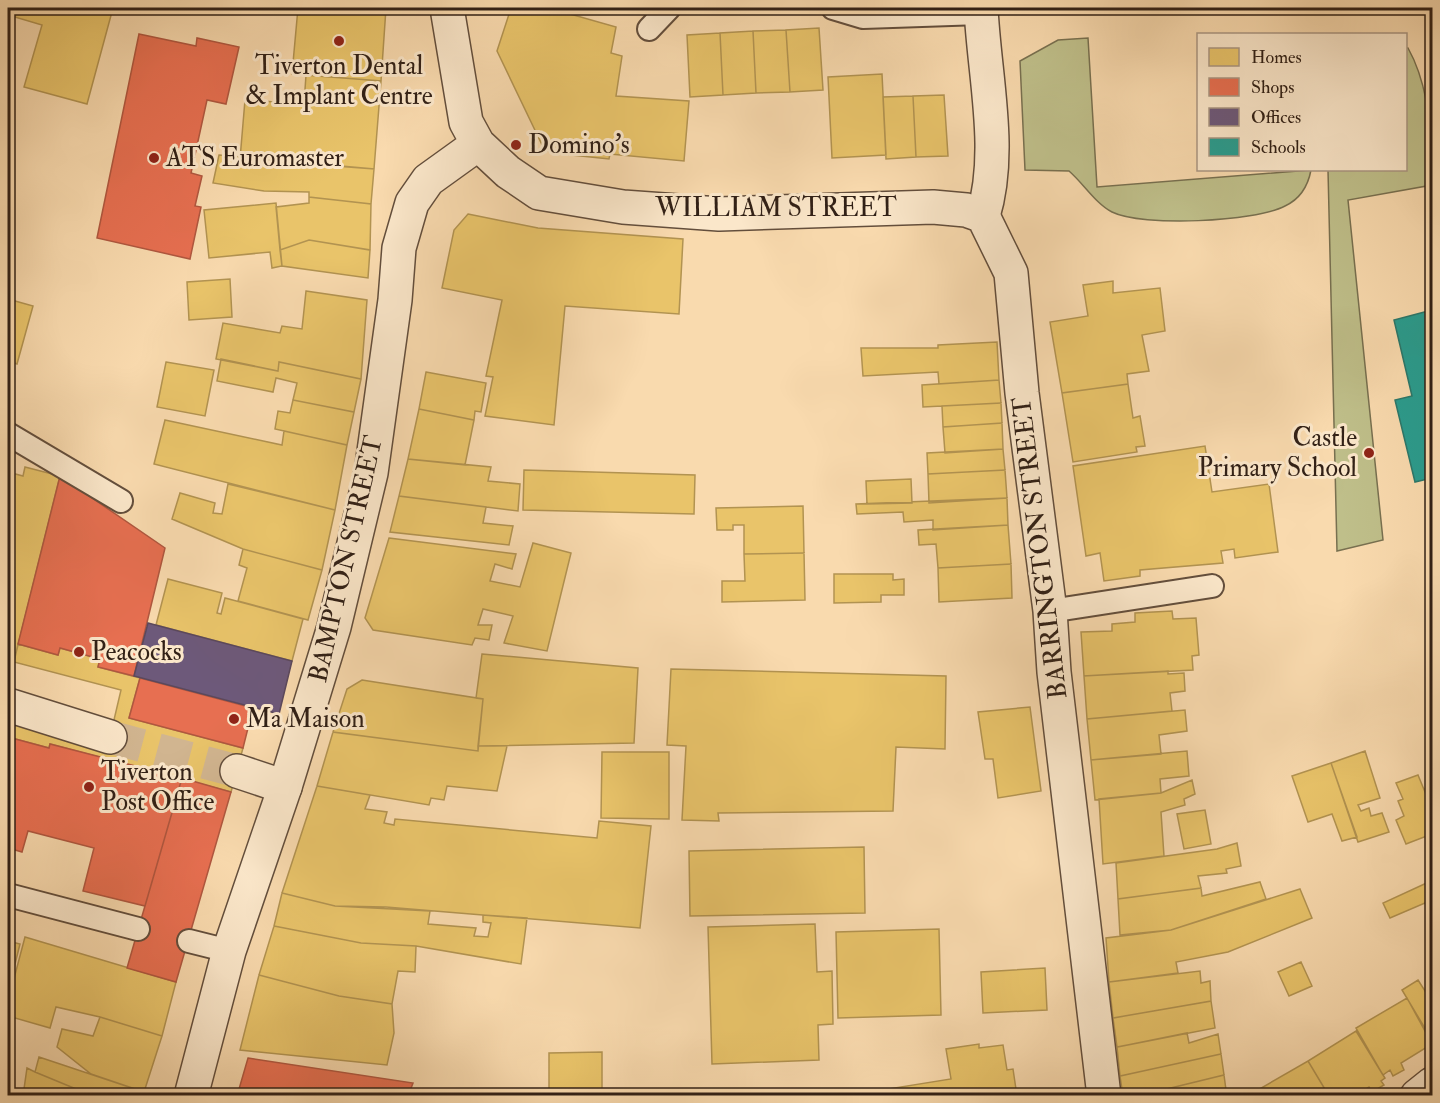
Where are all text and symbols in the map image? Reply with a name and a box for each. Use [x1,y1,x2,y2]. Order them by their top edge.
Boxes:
legend [1197,33,1407,171]
marker: Tiverton Dental & Implant Centre [332,34,346,48]
text: Homes [1251,46,1302,69]
place label: Tiverton Dental & Implant Centre [245,50,433,113]
text: Shops [1251,76,1294,99]
text: Offices [1251,106,1301,129]
place label: Domino's [528,129,630,161]
text: Schools [1251,136,1306,159]
marker: Domino's [509,138,523,152]
place label: ATS Euromaster [165,142,344,174]
marker: ATS Euromaster [147,151,161,165]
street label: WILLIAM STREET [654,192,897,224]
street label: BARRINGTON STREET [1006,395,1074,701]
place label: Castle Primary School [1198,422,1357,484]
street label: BAMPTON STREET [302,432,390,686]
marker: Castle Primary School [1362,446,1376,460]
place label: Peacocks [91,636,182,668]
marker: Peacocks [72,645,86,659]
place label: Ma Maison [246,703,365,735]
marker: Ma Maison [227,712,241,726]
place label: Tiverton Post Office [101,756,214,818]
marker: Tiverton Post Office [82,780,96,794]

